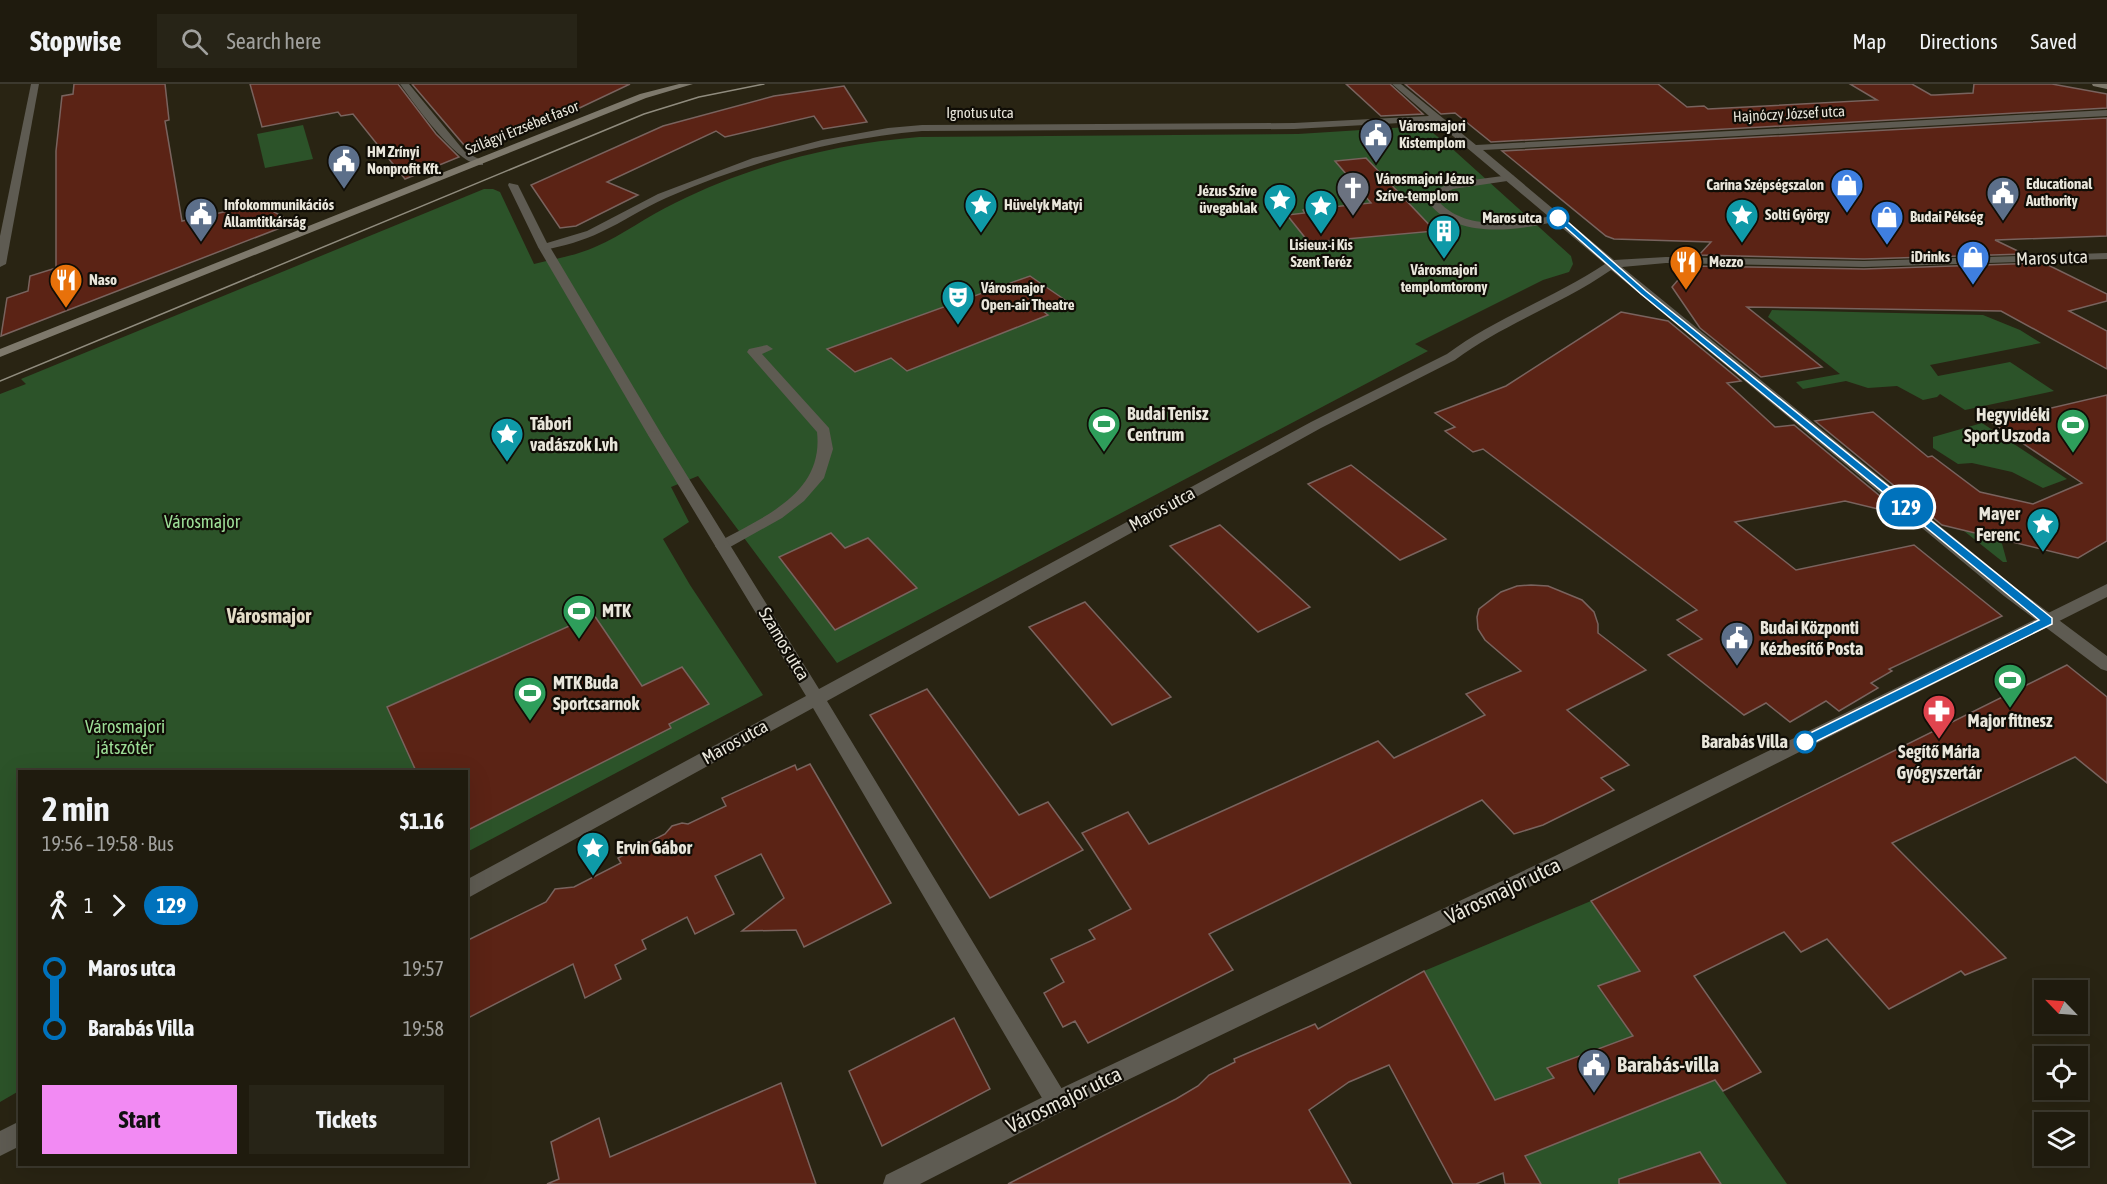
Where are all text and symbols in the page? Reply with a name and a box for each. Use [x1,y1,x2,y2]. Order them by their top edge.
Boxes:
search box [157,14,577,68]
text: Stopwise [30,25,121,57]
icon: search [178,25,211,58]
text: Search here [226,28,321,54]
text: Map [1852,29,1886,53]
text: Directions [1919,29,1998,53]
text: Saved [2031,29,2077,53]
street label: Szilágyi Erzsébet fasor [463,97,581,158]
street label: Hajnóczy József utca [1733,102,1845,125]
street label: Ignotus utca [946,104,1014,121]
public building icon: Városmajori Kistemplom [1358,117,1394,164]
place label: Városmajori Kistemplom [1398,117,1466,151]
public building icon: HM Zrínyi Nonprofit Kft. [326,143,362,190]
place label: HM Zrínyi Nonprofit Kft. [367,143,442,177]
shop icon: Carina Szépségszalon [1829,167,1865,214]
church icon: Városmajori Jézus Szíve-templom [1335,170,1371,217]
place label: Városmajori Jézus Szíve-templom [1375,170,1475,204]
public building icon: Educational Authority [1985,175,2021,222]
place label: Educational Authority [2025,175,2093,209]
place label: Carina Szépségszalon [1706,176,1824,193]
place label: Jézus Szíve üvegablak [1196,182,1257,216]
place icon: Jézus Szíve üvegablak [1262,182,1298,229]
place icon: Hüvelyk Matyi [963,187,999,234]
place icon: Lisieux-i Kis Szent Teréz [1303,188,1339,235]
public building icon: Infokommunikációs Államtitkárság [183,196,219,243]
place label: Infokommunikációs Államtitkárság [223,196,335,230]
place label: Hüvelyk Matyi [1004,196,1082,213]
place icon: Solti György [1724,197,1760,244]
shop icon: Budai Pékség [1869,199,1905,246]
place label: Solti György [1765,206,1831,223]
marker: Maros utca [1547,207,1569,229]
place label: Budai Pékség [1910,208,1984,225]
place label: Maros utca [1482,209,1542,226]
building icon: Városmajori templomtorony [1426,213,1462,260]
place label: Lisieux-i Kis Szent Teréz [1289,236,1353,270]
shop icon: iDrinks [1955,239,1991,286]
restaurant icon: Mezzo [1668,244,1704,291]
street label: Maros utca [2016,246,2088,269]
place label: iDrinks [1911,248,1951,265]
place label: Mezzo [1709,253,1744,270]
place label: Városmajori templomtorony [1400,261,1488,295]
restaurant icon: Naso [48,262,84,309]
place label: Naso [89,271,117,288]
theatre icon: Városmajor Open-air Theatre [940,279,976,326]
place label: Városmajor Open-air Theatre [980,279,1075,313]
place label: Budai Tenisz Centrum [1127,403,1209,445]
place label: Hegyvidéki Sport Uszoda [1964,404,2050,446]
sports icon: Budai Tenisz Centrum [1086,406,1122,453]
sports icon: Hegyvidéki Sport Uszoda [2055,407,2091,454]
place label: Tábori vadászok I.vh [530,413,618,455]
place icon: Tábori vadászok I.vh [489,416,525,463]
street label: Maros utca [1125,482,1198,535]
line badge: 129 [1872,488,1940,526]
text: 129 [1891,495,1921,519]
place label: Mayer Ferenc [1976,503,2021,545]
place icon: Mayer Ferenc [2025,506,2061,553]
park label: Városmajor [164,511,241,532]
sports icon: MTK [561,593,597,640]
place label: MTK [602,600,631,621]
street label: Szamos utca [754,603,814,684]
district label: Városmajor [226,604,312,627]
place label: Budai Központi Kézbesítő Posta [1760,617,1863,659]
public building icon: Budai Központi Kézbesítő Posta [1719,620,1755,667]
sports icon: Major fitnesz [1992,662,2028,709]
place label: MTK Buda Sportcsarnok [553,672,641,714]
sports icon: MTK Buda Sportcsarnok [512,675,548,722]
pharmacy icon: Segítő Mária Gyógyszertár [1921,693,1957,740]
place label: Major fitnesz [1968,710,2053,731]
street label: Maros utca [698,715,771,768]
park label: Városmajori játszótér [85,716,165,758]
place label: Barabás Villa [1701,731,1788,752]
marker: Barabás Villa [1794,731,1816,753]
place label: Segítő Mária Gyógyszertár [1896,741,1982,783]
text: 2 min [42,790,109,828]
text: $1.16 [400,808,444,834]
place icon: Ervin Gábor [575,830,611,877]
text: 19:56 – 19:58 · Bus [42,832,174,855]
place label: Ervin Gábor [616,837,693,858]
street label: Városmajor utca [1441,852,1564,928]
icon: walk [42,889,75,922]
icon: forward [102,889,135,922]
text: 129 [156,893,186,917]
text: 1 [84,894,93,917]
text: Maros utca [88,955,176,981]
text: 19:57 [403,957,444,980]
north arrow [2034,980,2088,1034]
map controls [2034,980,2088,1166]
text: Barabás Villa [88,1015,194,1041]
text: 19:58 [403,1017,444,1040]
button: locate [2034,1046,2088,1100]
public building icon: Barabás-villa [1576,1047,1612,1094]
place label: Barabás-villa [1617,1052,1719,1076]
street label: Városmajor utca [1002,1061,1125,1137]
button: Start [42,1085,237,1154]
button: Tickets [249,1085,444,1154]
button: layers [2034,1112,2088,1166]

